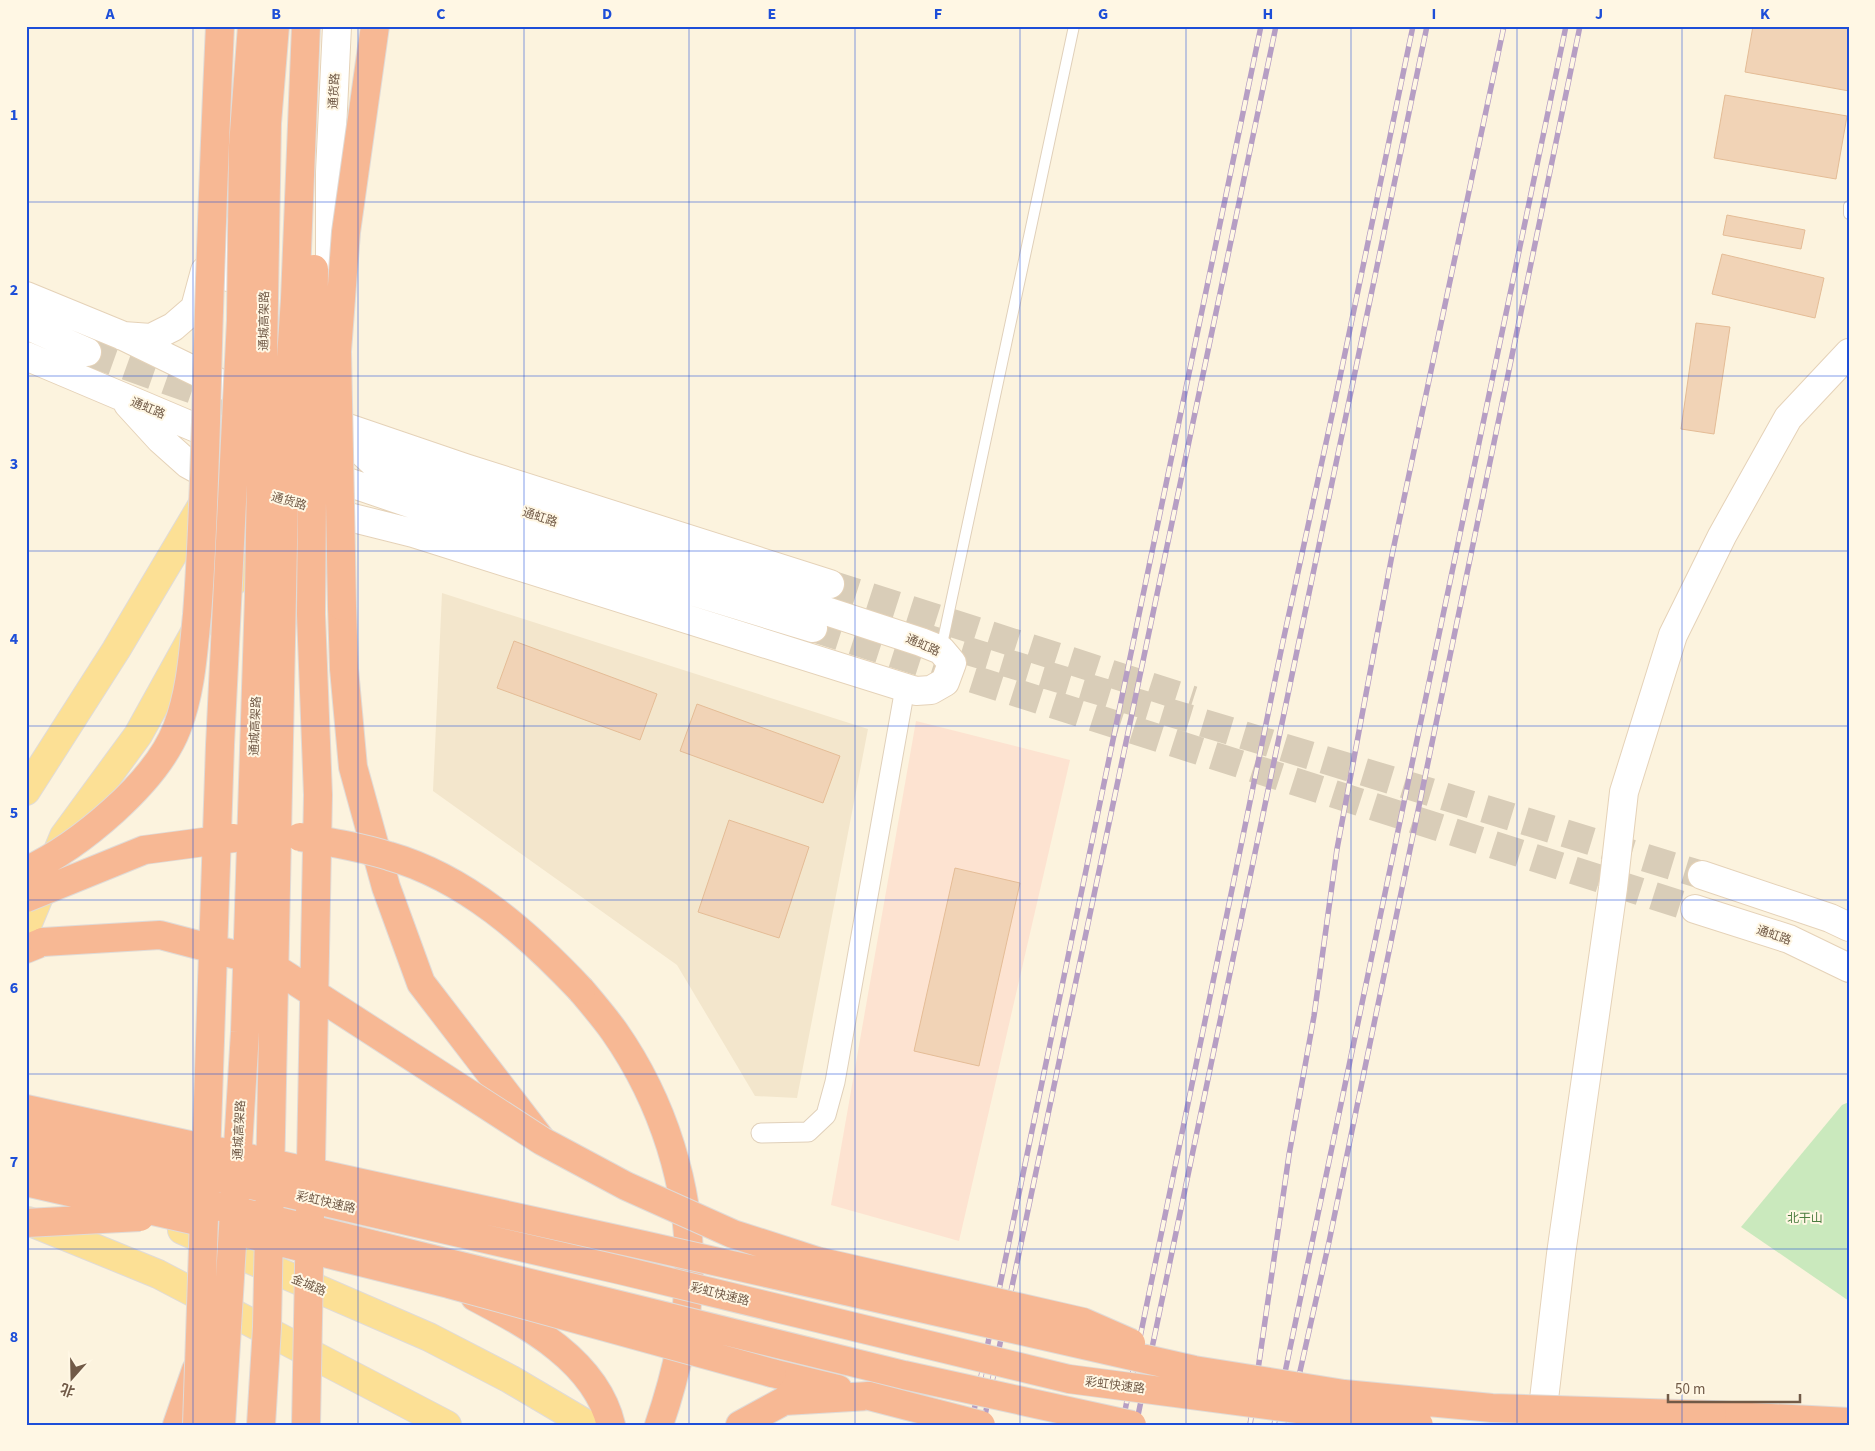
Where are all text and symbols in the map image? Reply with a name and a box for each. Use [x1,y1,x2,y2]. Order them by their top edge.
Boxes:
text: A [104,3,115,25]
text: B [271,3,281,25]
text: C [436,3,446,25]
text: D [602,3,612,25]
text: E [768,3,776,25]
text: F [934,3,942,25]
text: G [1098,3,1108,25]
text: H [1263,3,1273,25]
text: I [1432,3,1436,25]
text: J [1595,3,1603,25]
text: K [1760,3,1770,25]
street label: 通货路 [325,73,344,109]
text: 1 [10,104,18,126]
text: 2 [10,279,18,301]
street label: 通城高架路 [255,291,274,351]
street label: 通虹路 [128,394,168,423]
text: 3 [10,453,18,475]
street label: 通货路 [269,488,309,515]
street label: 通虹路 [520,504,560,531]
text: 4 [10,628,19,650]
street label: 通虹路 [903,630,943,661]
street label: 通城高架路 [246,696,265,756]
text: 5 [10,802,18,824]
street label: 通虹路 [1754,922,1794,949]
text: 6 [10,977,18,999]
street label: 通城高架路 [229,1100,250,1160]
text: 7 [10,1151,18,1173]
street label: 彩虹快速路 [295,1187,357,1218]
park label: 北干山 [1787,1210,1823,1227]
street label: 金城路 [289,1271,329,1300]
street label: 彩虹快速路 [689,1279,751,1310]
text: 8 [10,1326,18,1348]
north arrow [48,1354,98,1404]
scale bar [1668,1371,1800,1403]
street label: 彩虹快速路 [1084,1373,1146,1398]
text: 北 [58,1377,78,1401]
text: 50 m [1675,1379,1705,1400]

